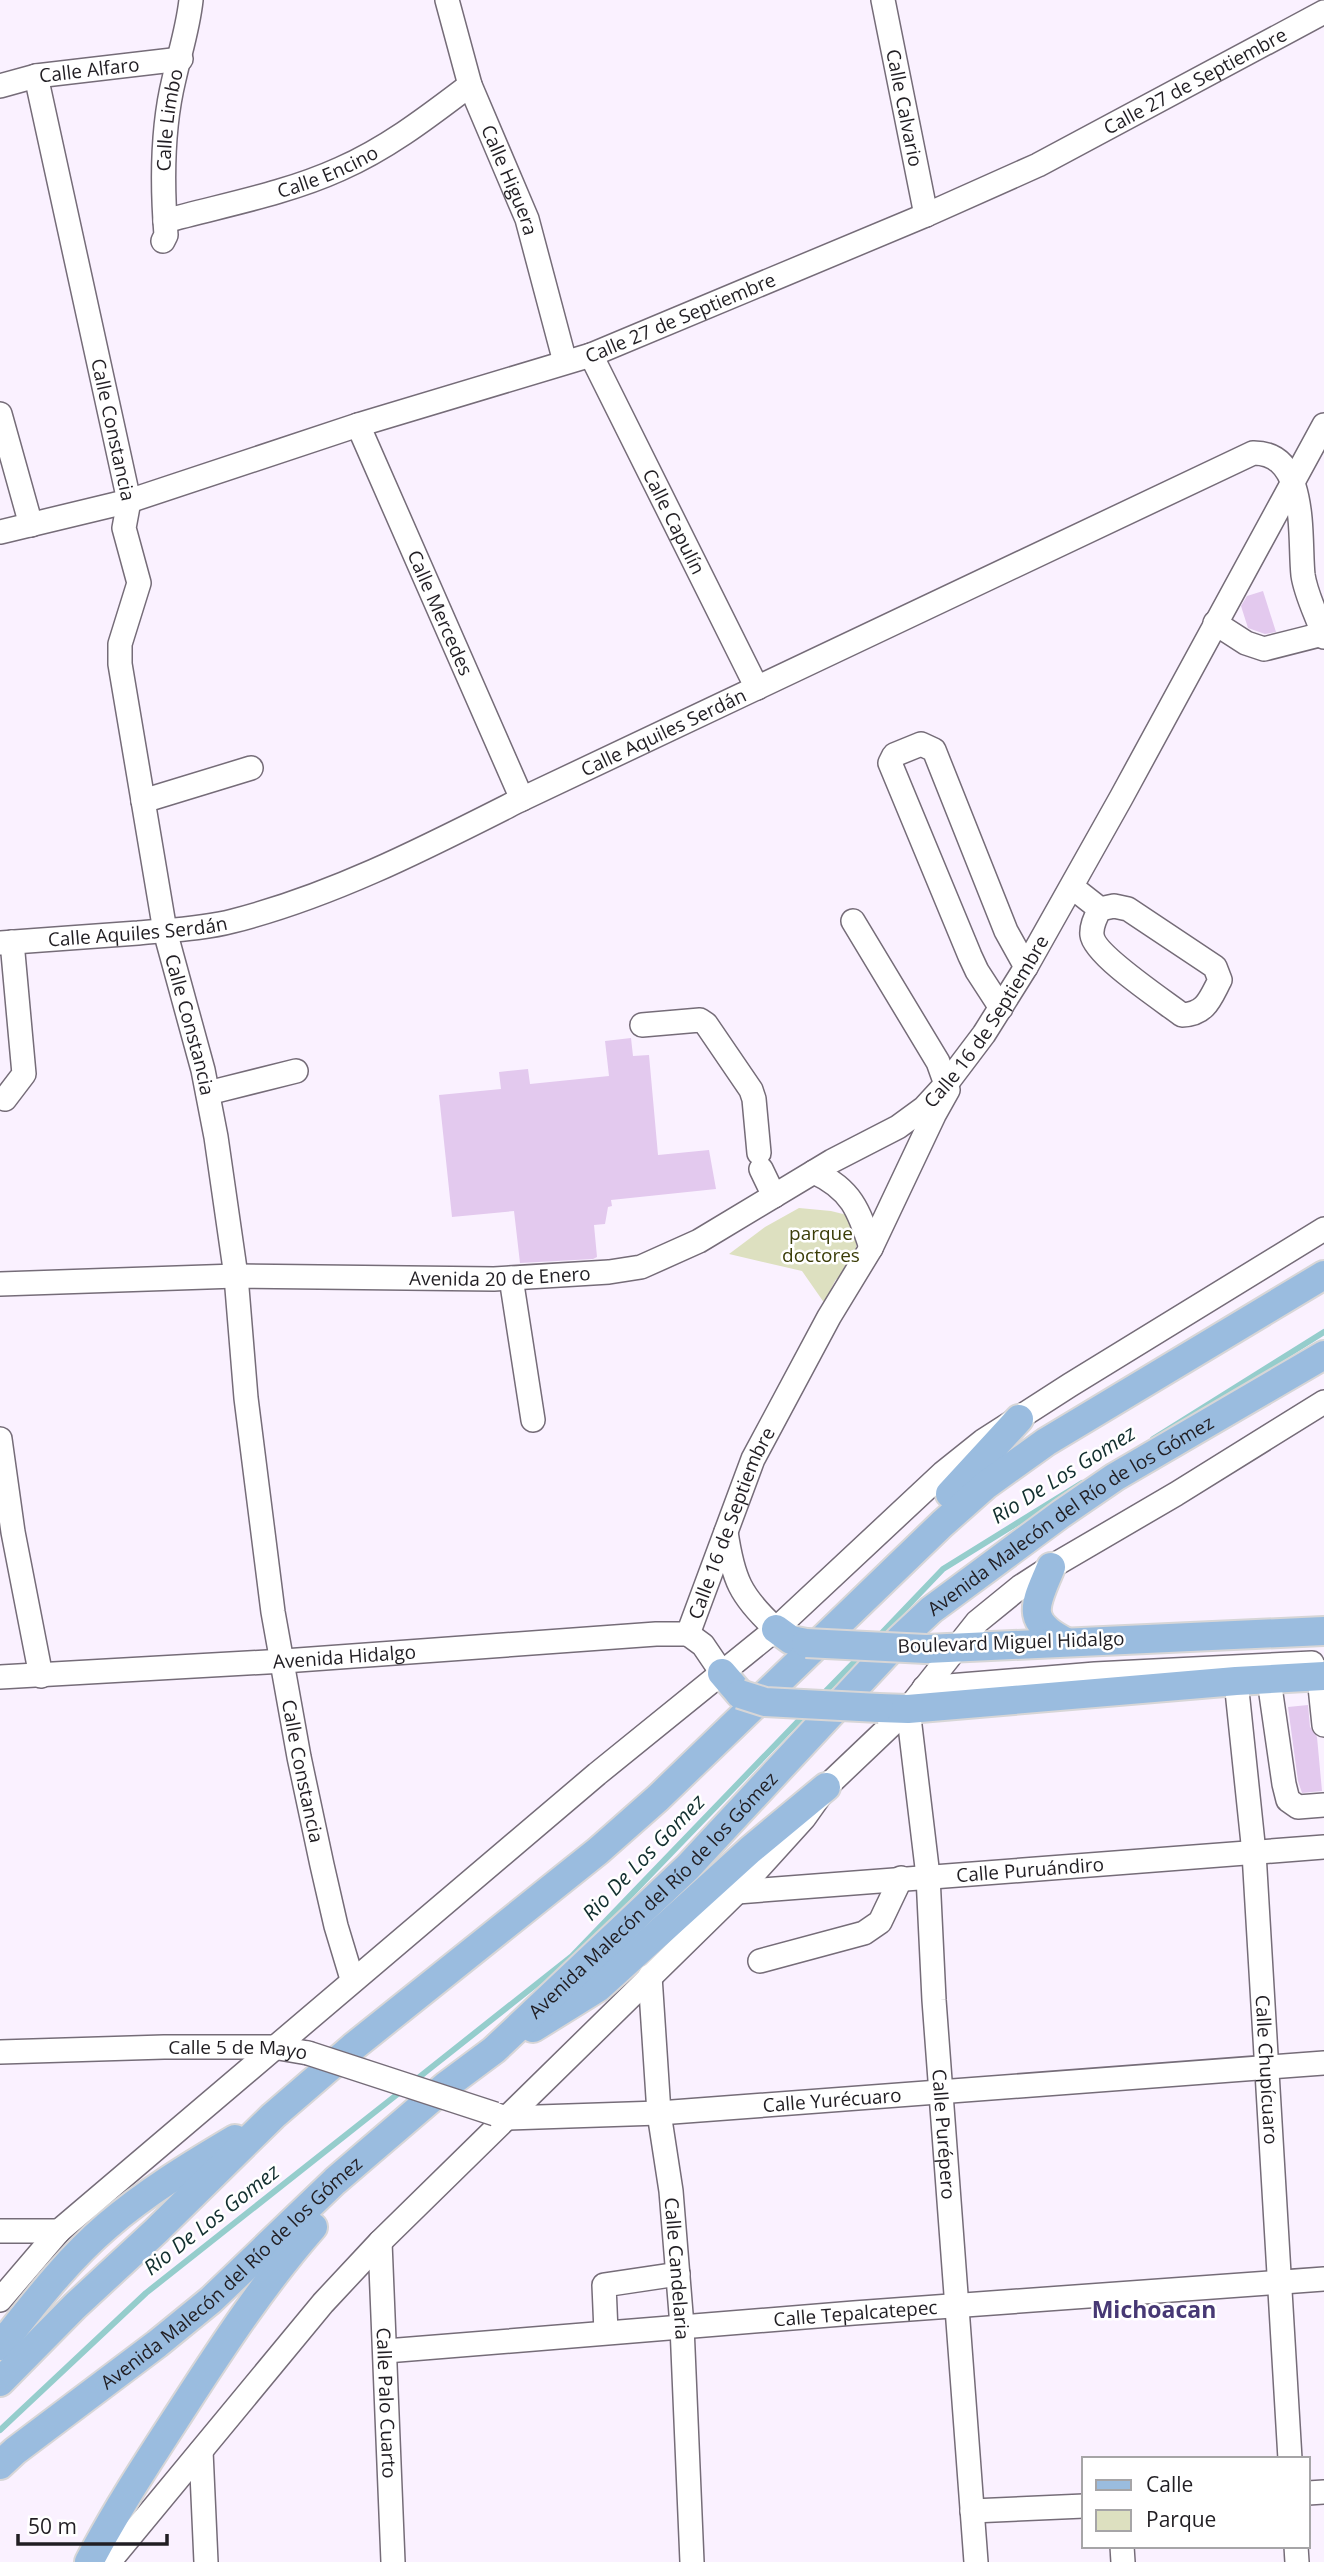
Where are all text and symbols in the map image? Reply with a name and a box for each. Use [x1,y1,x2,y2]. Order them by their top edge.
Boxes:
street label: Calle 27 de Septiembre [1099,21,1291,141]
street label: Calle Calvario [880,47,929,169]
street label: Calle Alfaro [38,51,141,89]
street label: Calle Limbo [151,66,189,172]
street label: Calle Higuera [475,121,544,238]
street label: Calle Encino [274,139,383,204]
street label: Calle 27 de Septiembre [581,266,780,369]
street label: Calle Constancia [85,356,142,503]
street label: Calle Capulín [637,464,711,579]
street label: Calle Mercedes [401,546,479,680]
street label: Calle Aquiles Serdán [576,682,750,782]
street label: Calle Aquiles Serdán [47,910,230,953]
street label: Calle 16 de Septiembre [918,930,1054,1113]
street label: Calle Constancia [159,951,221,1097]
park label: parque doctores [782,1220,860,1268]
street label: Avenida 20 de Enero [409,1260,591,1292]
street label: Avenida Malecón del Río de los Gómez [922,1409,1218,1622]
water label: Rio De Los Gomez [986,1418,1141,1530]
street label: Calle 16 de Septiembre [682,1422,781,1623]
street label: Boulevard Miguel Hidalgo [897,1625,1125,1659]
street label: Avenida Hidalgo [272,1638,417,1675]
street label: Calle Constancia [276,1698,330,1845]
street label: Avenida Malecón del Río de los Gómez [523,1766,783,2024]
water label: Rio De Los Gomez [576,1787,711,1926]
street label: Calle Puruándiro [955,1851,1105,1888]
street label: Calle Chupícuaro [1249,1994,1284,2145]
street label: Calle 5 de Mayo [168,2034,309,2066]
street label: Calle Purépero [926,2068,962,2200]
street label: Calle Yurécuaro [762,2082,902,2118]
street label: Avenida Malecón del Río de los Gómez [95,2151,368,2395]
water label: Rio De Los Gomez [137,2157,285,2281]
street label: Calle Candelaria [659,2196,696,2340]
district label: Michoacan [1092,2293,1216,2325]
street label: Calle Tepalcatepec [772,2294,938,2332]
street label: Calle Palo Cuarto [370,2327,403,2479]
legend [1082,2457,1310,2548]
text: Calle [1146,2470,1193,2498]
scale bar [18,2502,166,2546]
text: Parque [1146,2505,1216,2533]
text: 50 m [28,2512,77,2540]

